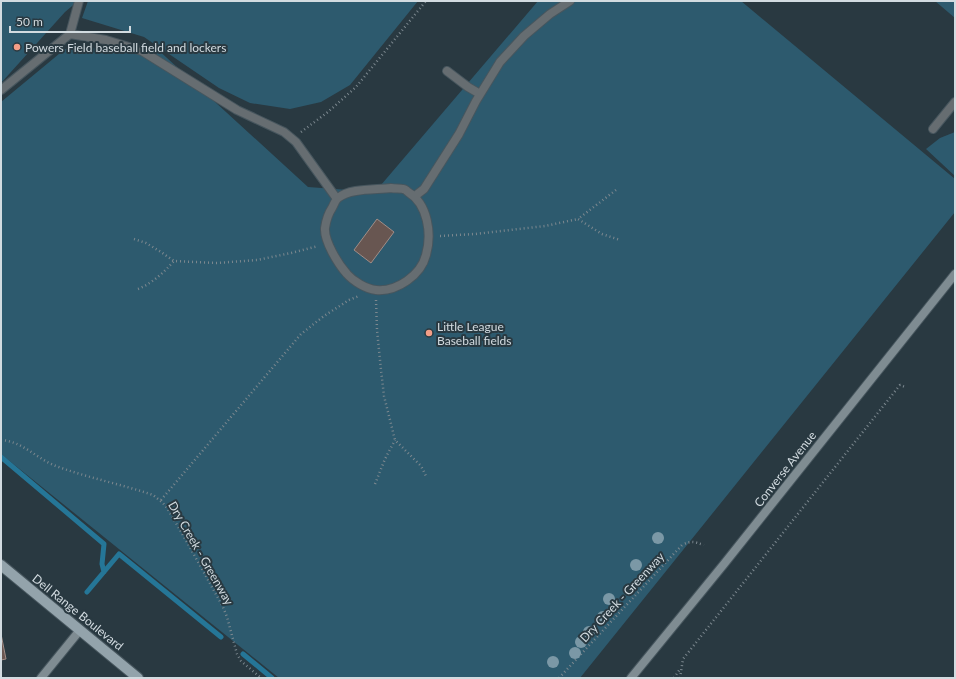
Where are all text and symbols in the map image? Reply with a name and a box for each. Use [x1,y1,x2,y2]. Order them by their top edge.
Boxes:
scale bar [10,8,130,34]
text: 50 m [16,14,43,29]
place label: Powers Field baseball field and lockers [25,40,226,55]
marker: Powers Field baseball field and lockers [12,42,22,52]
place label: Little League Baseball fields [437,319,512,348]
marker: Little League Baseball fields [424,328,434,338]
street label: Converse Avenue [751,428,819,510]
street label: Dry Creek - Greenway [165,498,237,608]
street label: Dry Creek - Greenway [577,548,668,645]
street label: Dell Range Boulevard [29,571,127,653]

